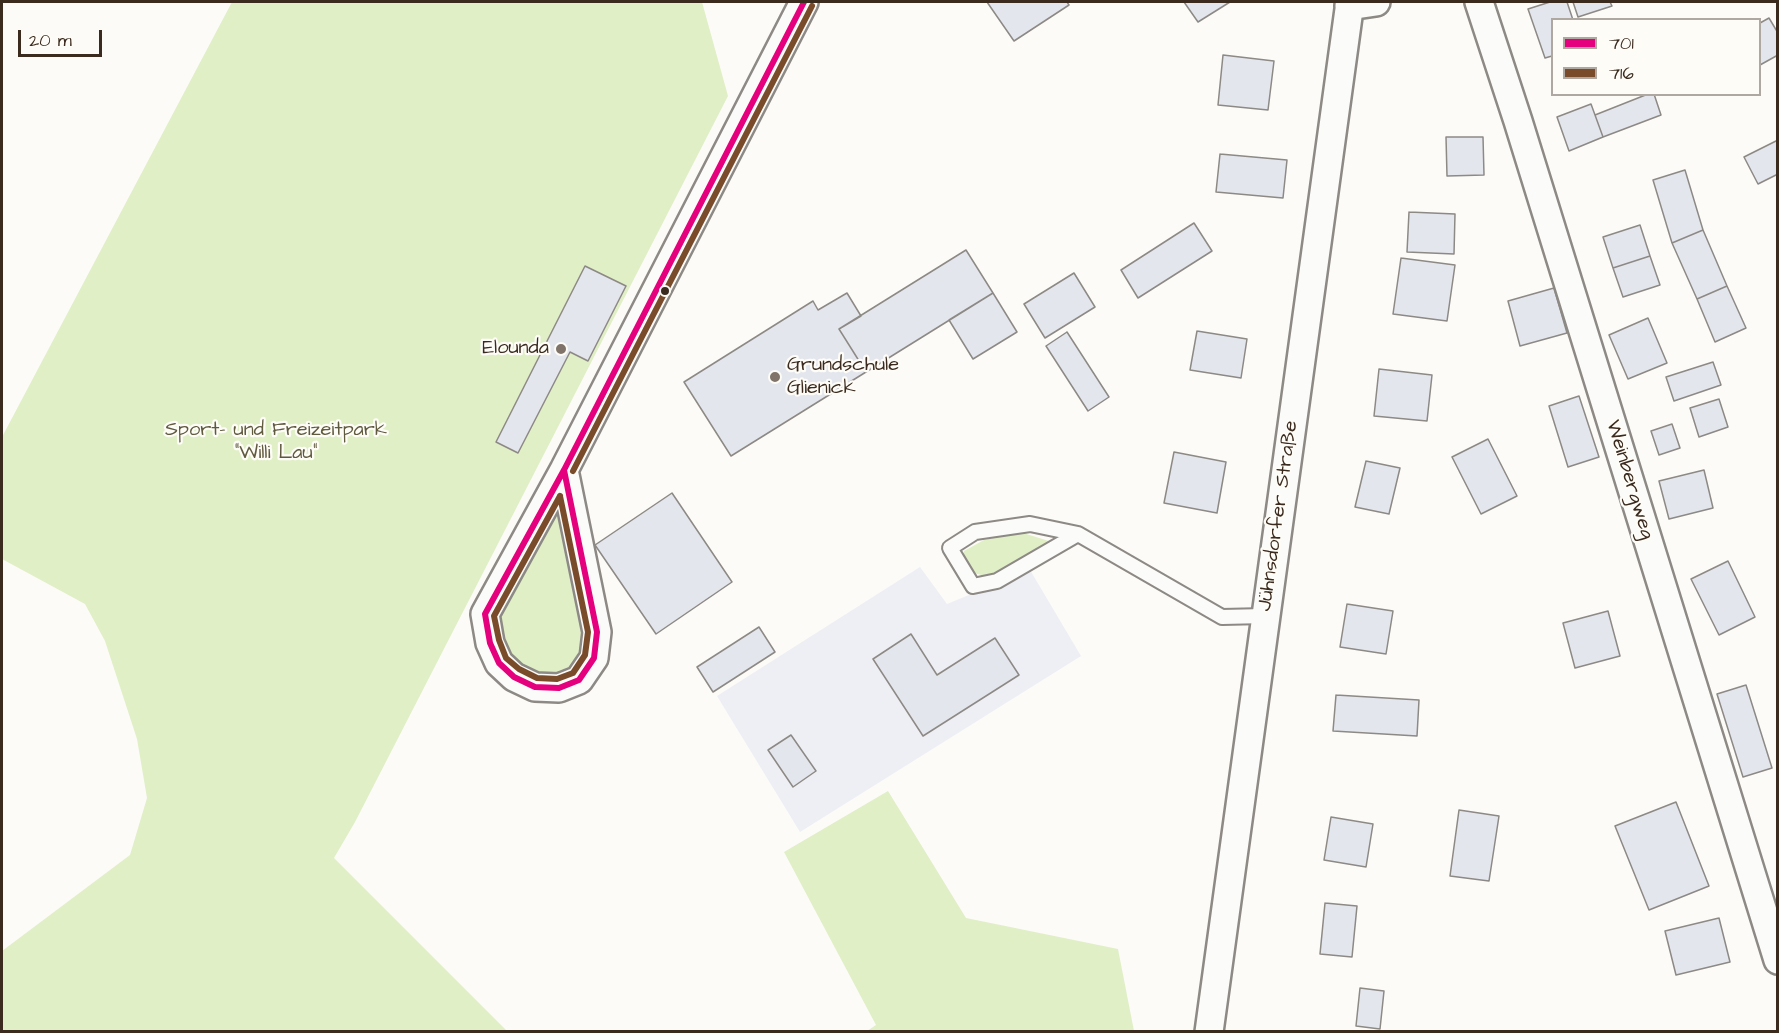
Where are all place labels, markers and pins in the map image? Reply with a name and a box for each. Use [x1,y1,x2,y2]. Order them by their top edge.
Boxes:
unlabelled marker [659,285,671,297]
place label: Elounda [482,337,549,361]
marker: Elounda [554,342,568,356]
place label: Grundschule Glienick [787,354,899,401]
marker: Grundschule Glienick [768,370,782,384]

